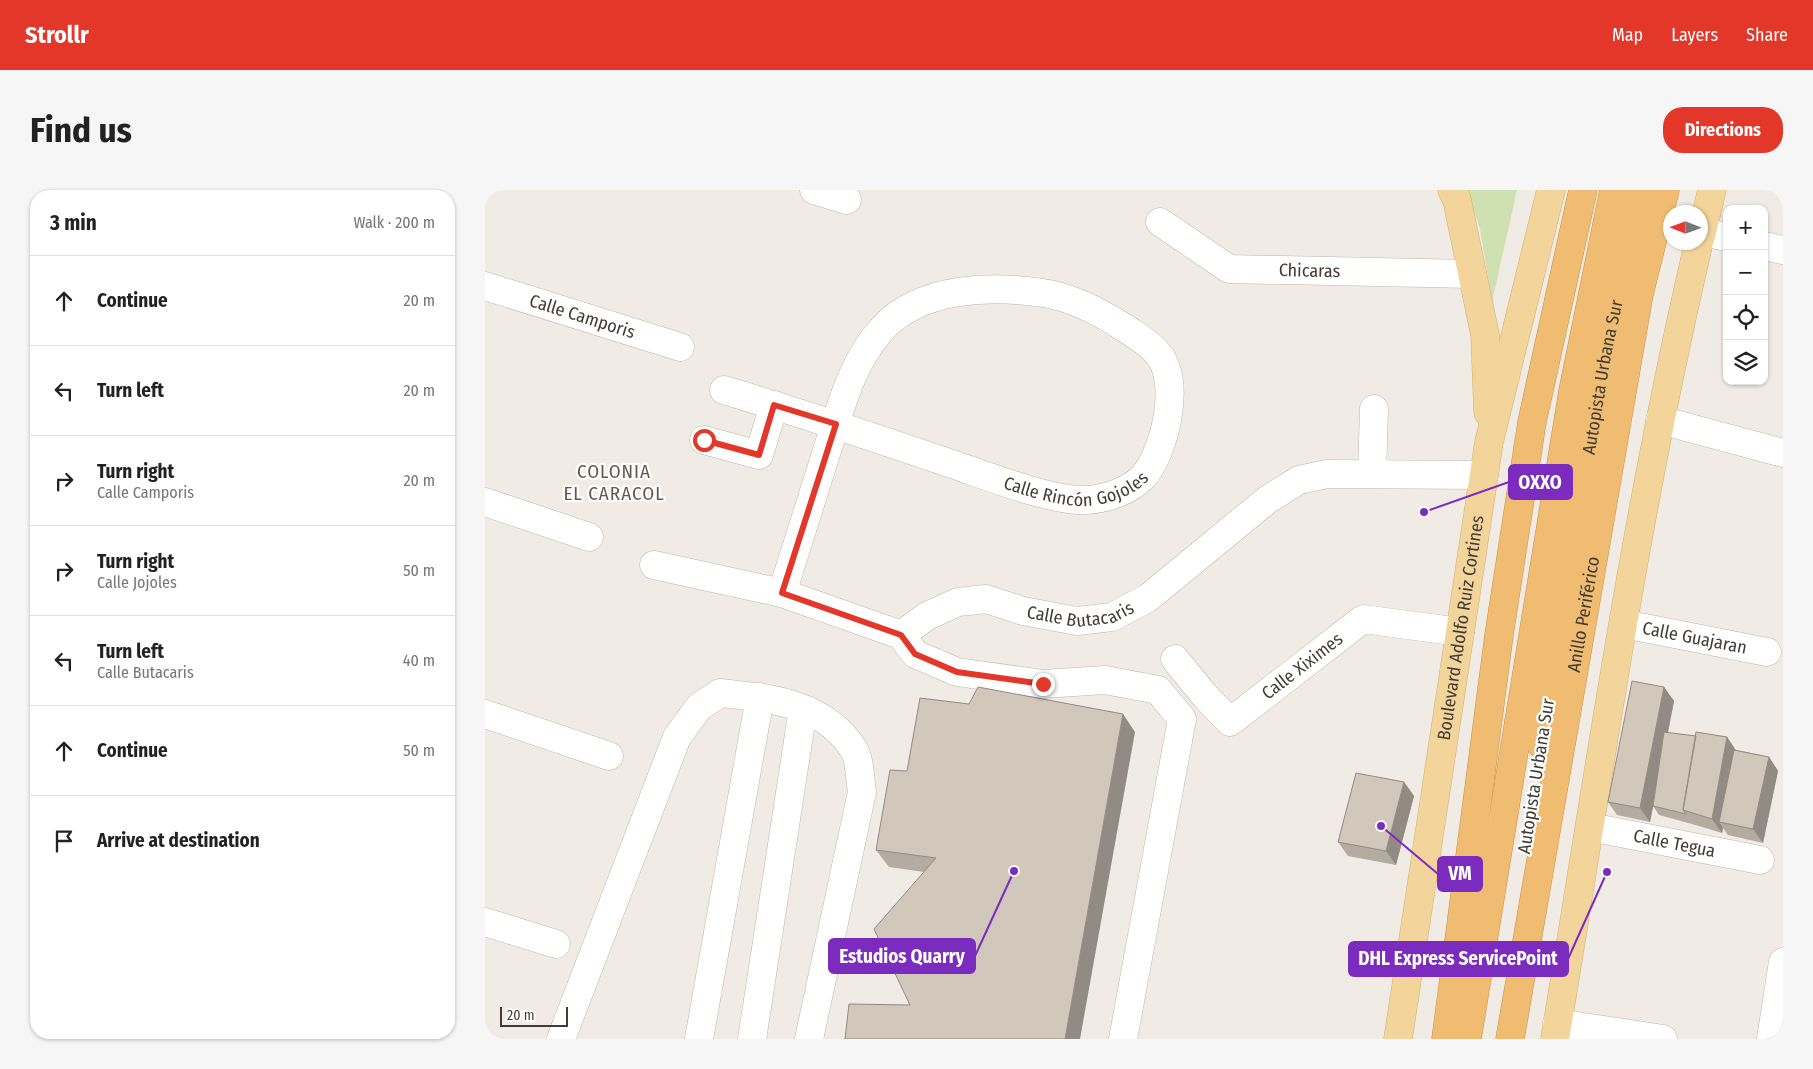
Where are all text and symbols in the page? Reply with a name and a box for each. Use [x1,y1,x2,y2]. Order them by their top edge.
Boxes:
text: Strollr [25,21,89,49]
text: Map [1612,24,1643,46]
text: Layers [1671,24,1718,46]
text: Share [1746,24,1788,46]
button: Directions [1663,107,1783,153]
text: Find us [30,109,132,151]
north arrow [1663,205,1708,250]
map controls [1723,205,1768,385]
button: + [1723,205,1768,250]
text: 3 min [50,210,97,236]
text: Walk · 200 m [353,213,435,232]
button: − [1723,250,1768,295]
street label: Chicaras [1279,259,1341,282]
icon: ahead [50,287,78,315]
text: Continue [97,289,168,312]
street label: Calle Camporis [527,290,638,343]
text: 20 m [404,291,435,310]
button: locate [1723,295,1768,340]
street label: Autopista Urbana Sur [1578,297,1628,456]
button: layers [1723,340,1768,385]
icon: left [50,377,78,405]
text: Turn left [97,379,164,402]
text: 20 m [404,381,435,400]
route start [693,429,716,452]
text: Turn right [97,460,174,483]
district label: COLONIA EL CARACOL [563,460,665,505]
callout: OXXO [1509,465,1572,499]
icon: right [50,467,78,495]
street label: Calle Rincón Gojoles [1001,467,1153,511]
text: 20 m [404,471,435,490]
text: OXXO [1518,471,1562,494]
text: Calle Camporis [97,483,194,502]
street label: Boulevard Adolfo Ruiz Cortines [1433,514,1489,742]
text: Turn right [97,550,174,573]
street label: Anillo Periférico [1563,555,1604,674]
icon: right [50,557,78,585]
text: 50 m [403,561,435,580]
text: Calle Jojoles [97,573,177,592]
street label: Calle Butacaris [1025,596,1138,632]
street label: Calle Guajaran [1641,617,1749,659]
street label: Calle Xiximes [1257,628,1347,704]
text: Turn left [97,640,164,663]
icon: left [50,647,78,675]
text: 40 m [403,651,435,670]
text: Calle Butacaris [97,663,194,682]
route end [1032,673,1055,696]
street label: Autopista Urbana Sur [1513,696,1559,855]
icon: ahead [50,737,78,765]
text: Continue [97,739,168,762]
text: 50 m [403,741,435,760]
street label: Calle Tegua [1632,825,1717,862]
icon: arrive [50,827,78,855]
text: Arrive at destination [97,829,260,852]
callout: VM [1438,857,1482,891]
text: VM [1447,862,1472,885]
callout: Estudios Quarry [829,939,975,973]
callout: DHL Express ServicePoint [1349,942,1568,976]
text: Estudios Quarry [839,945,966,968]
text: DHL Express ServicePoint [1358,947,1558,970]
scale bar [500,1004,567,1027]
text: 20 m [507,1007,535,1024]

